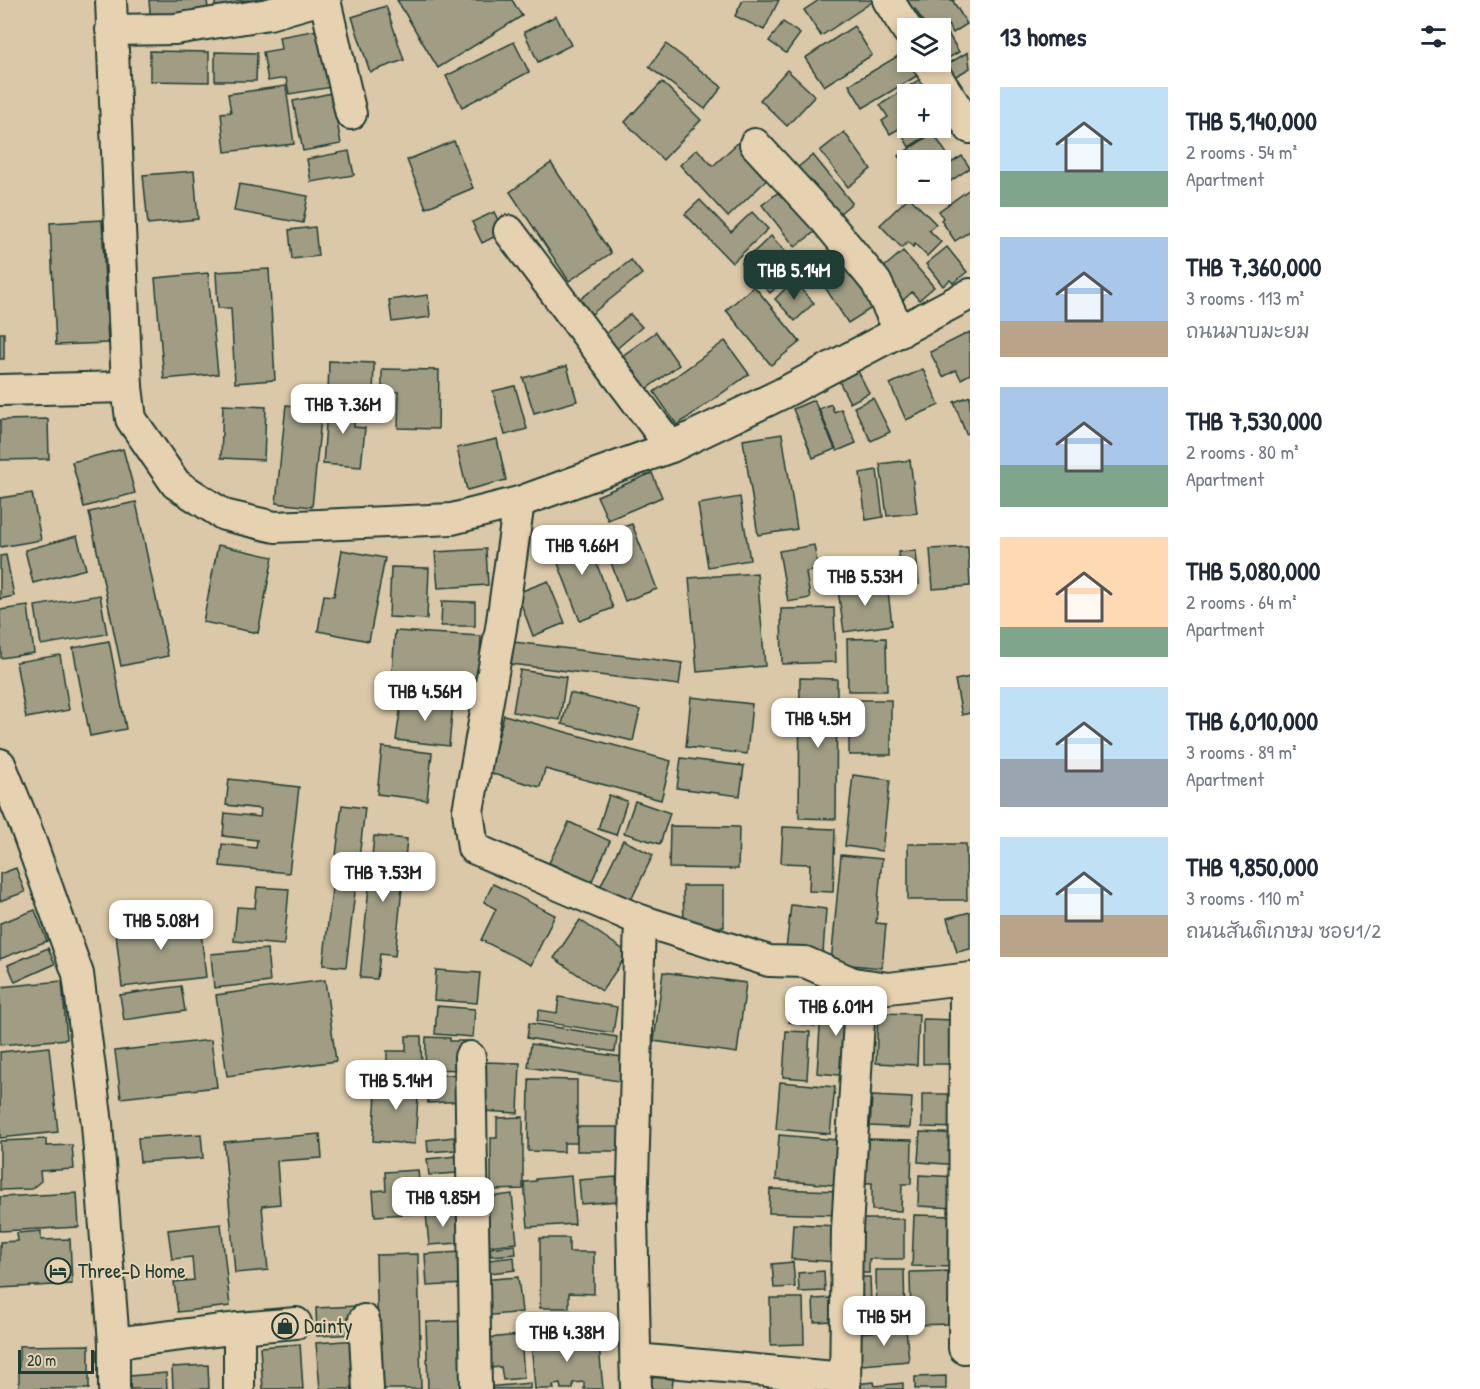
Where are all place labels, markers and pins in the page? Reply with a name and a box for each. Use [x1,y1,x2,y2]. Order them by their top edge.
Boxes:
pin: THB 5.14M [725,250,863,301]
pin: THB 7.36M [274,384,412,435]
pin: THB 9.66M [513,525,651,576]
pin: THB 5.53M [796,556,934,607]
pin: THB 4.56M [356,671,494,722]
pin: THB 4.5M [756,698,880,749]
pin: THB 7.53M [314,852,452,903]
pin: THB 5.08M [92,900,230,951]
pin: THB 6.01M [767,986,905,1037]
pin: THB 5.14M [327,1060,465,1111]
pin: THB 9.85M [374,1177,512,1228]
hotel icon: Three-D Home [43,1256,73,1286]
place label: Three-D Home [78,1256,186,1285]
pin: THB 5M [835,1296,933,1347]
shop icon: Dainty [270,1311,300,1341]
place label: Dainty [304,1311,353,1340]
pin: THB 4.38M [498,1312,636,1363]

